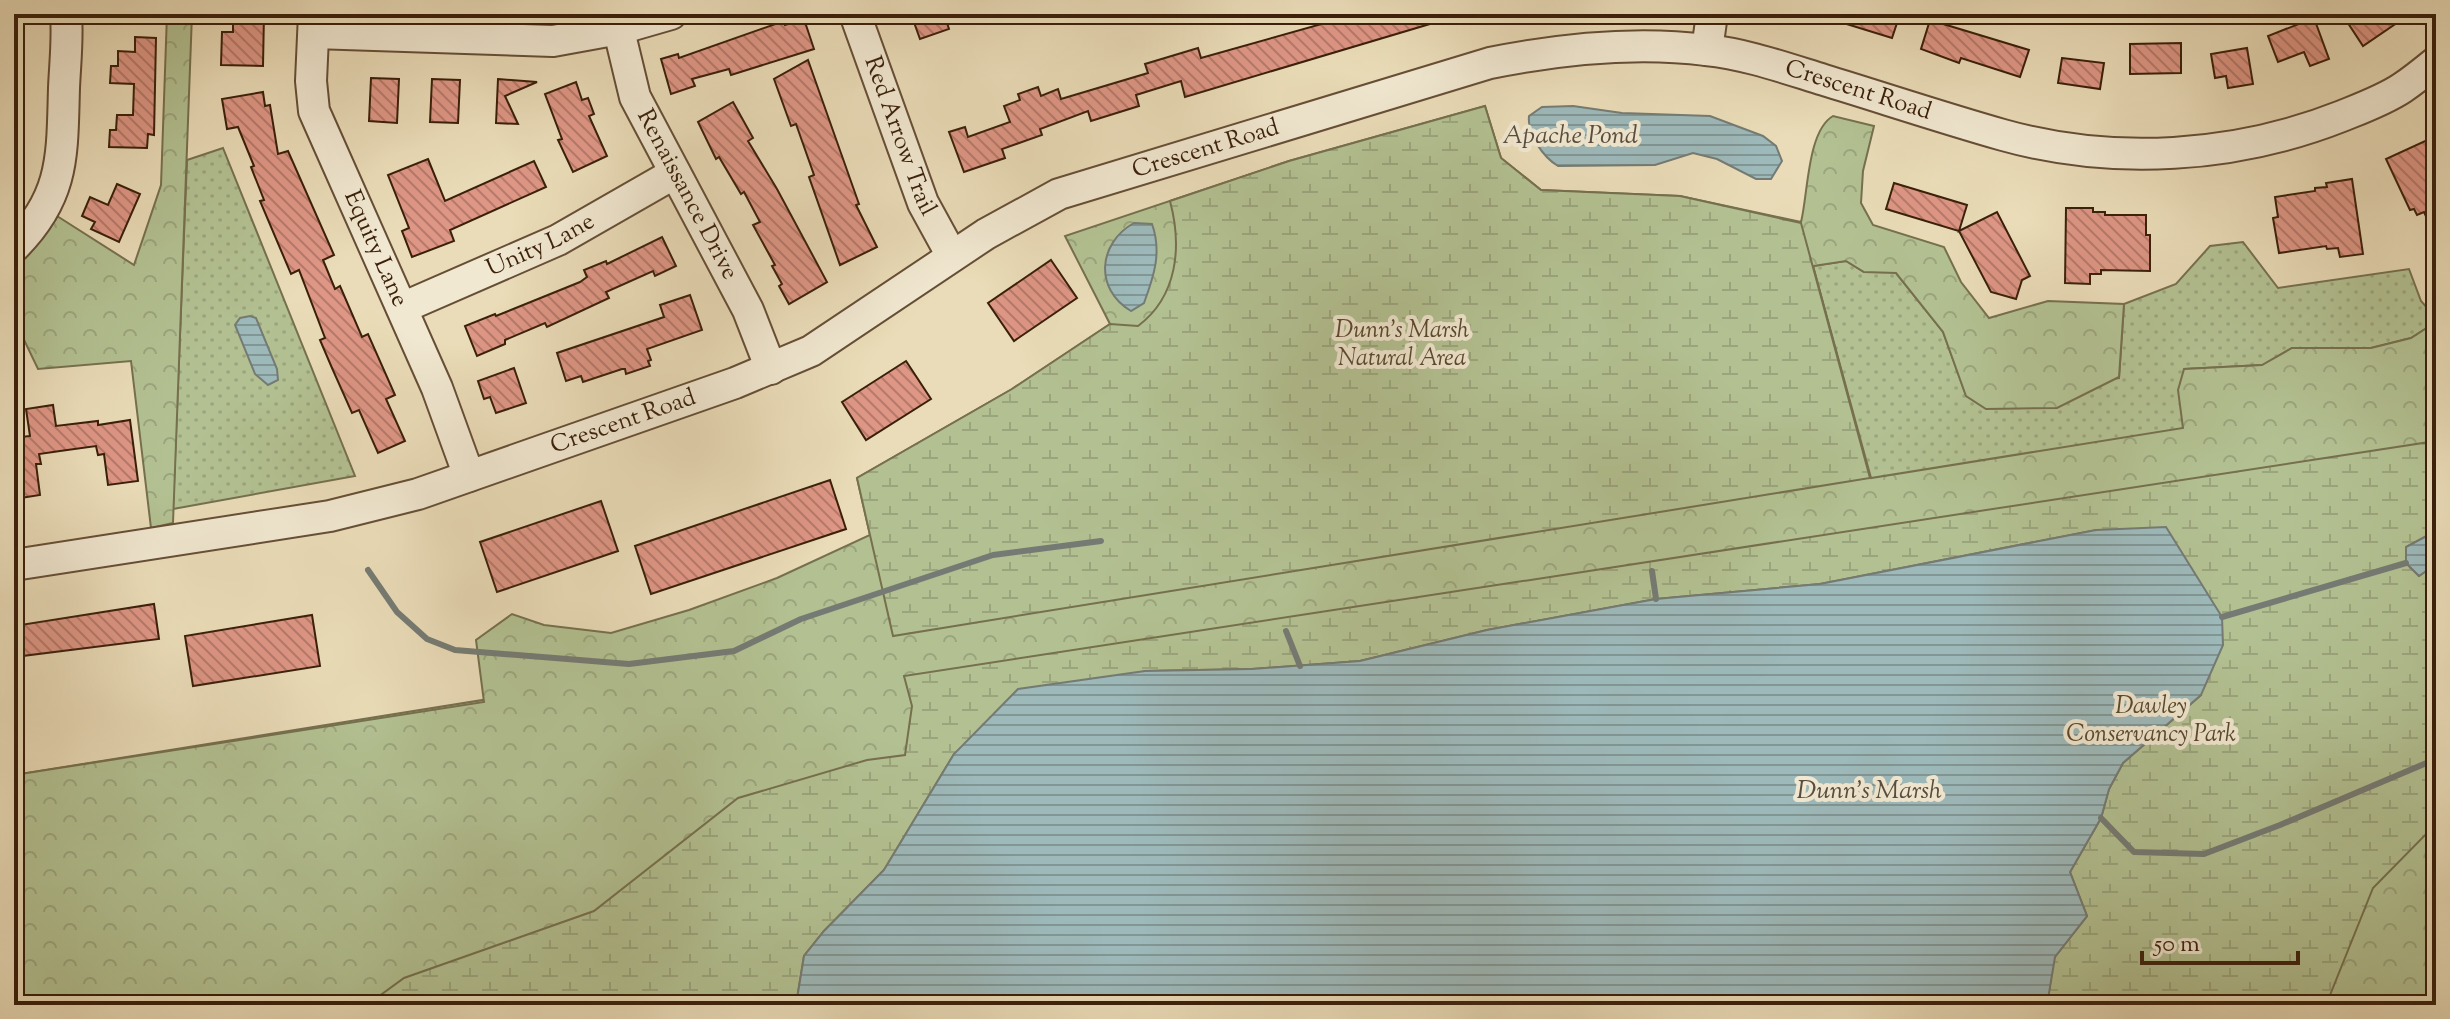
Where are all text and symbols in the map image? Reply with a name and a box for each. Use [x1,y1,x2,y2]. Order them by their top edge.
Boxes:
street label: Red Arrow Trail [855,52,944,223]
street label: Crescent Road [1780,52,1936,130]
street label: Renaissance Drive [628,103,746,286]
street label: Crescent Road [1128,111,1284,188]
water label: Apache Pond [1502,118,1638,155]
street label: Equity Lane [334,185,416,312]
street label: Unity Lane [481,205,601,286]
park label: Dunn's Marsh Natural Area [1335,314,1469,376]
street label: Crescent Road [546,381,701,463]
park label: Dawley Conservancy Park [2066,690,2236,752]
water label: Dunn's Marsh [1796,773,1942,810]
scale bar [2142,915,2298,965]
text: 50 m [2152,928,2200,962]

